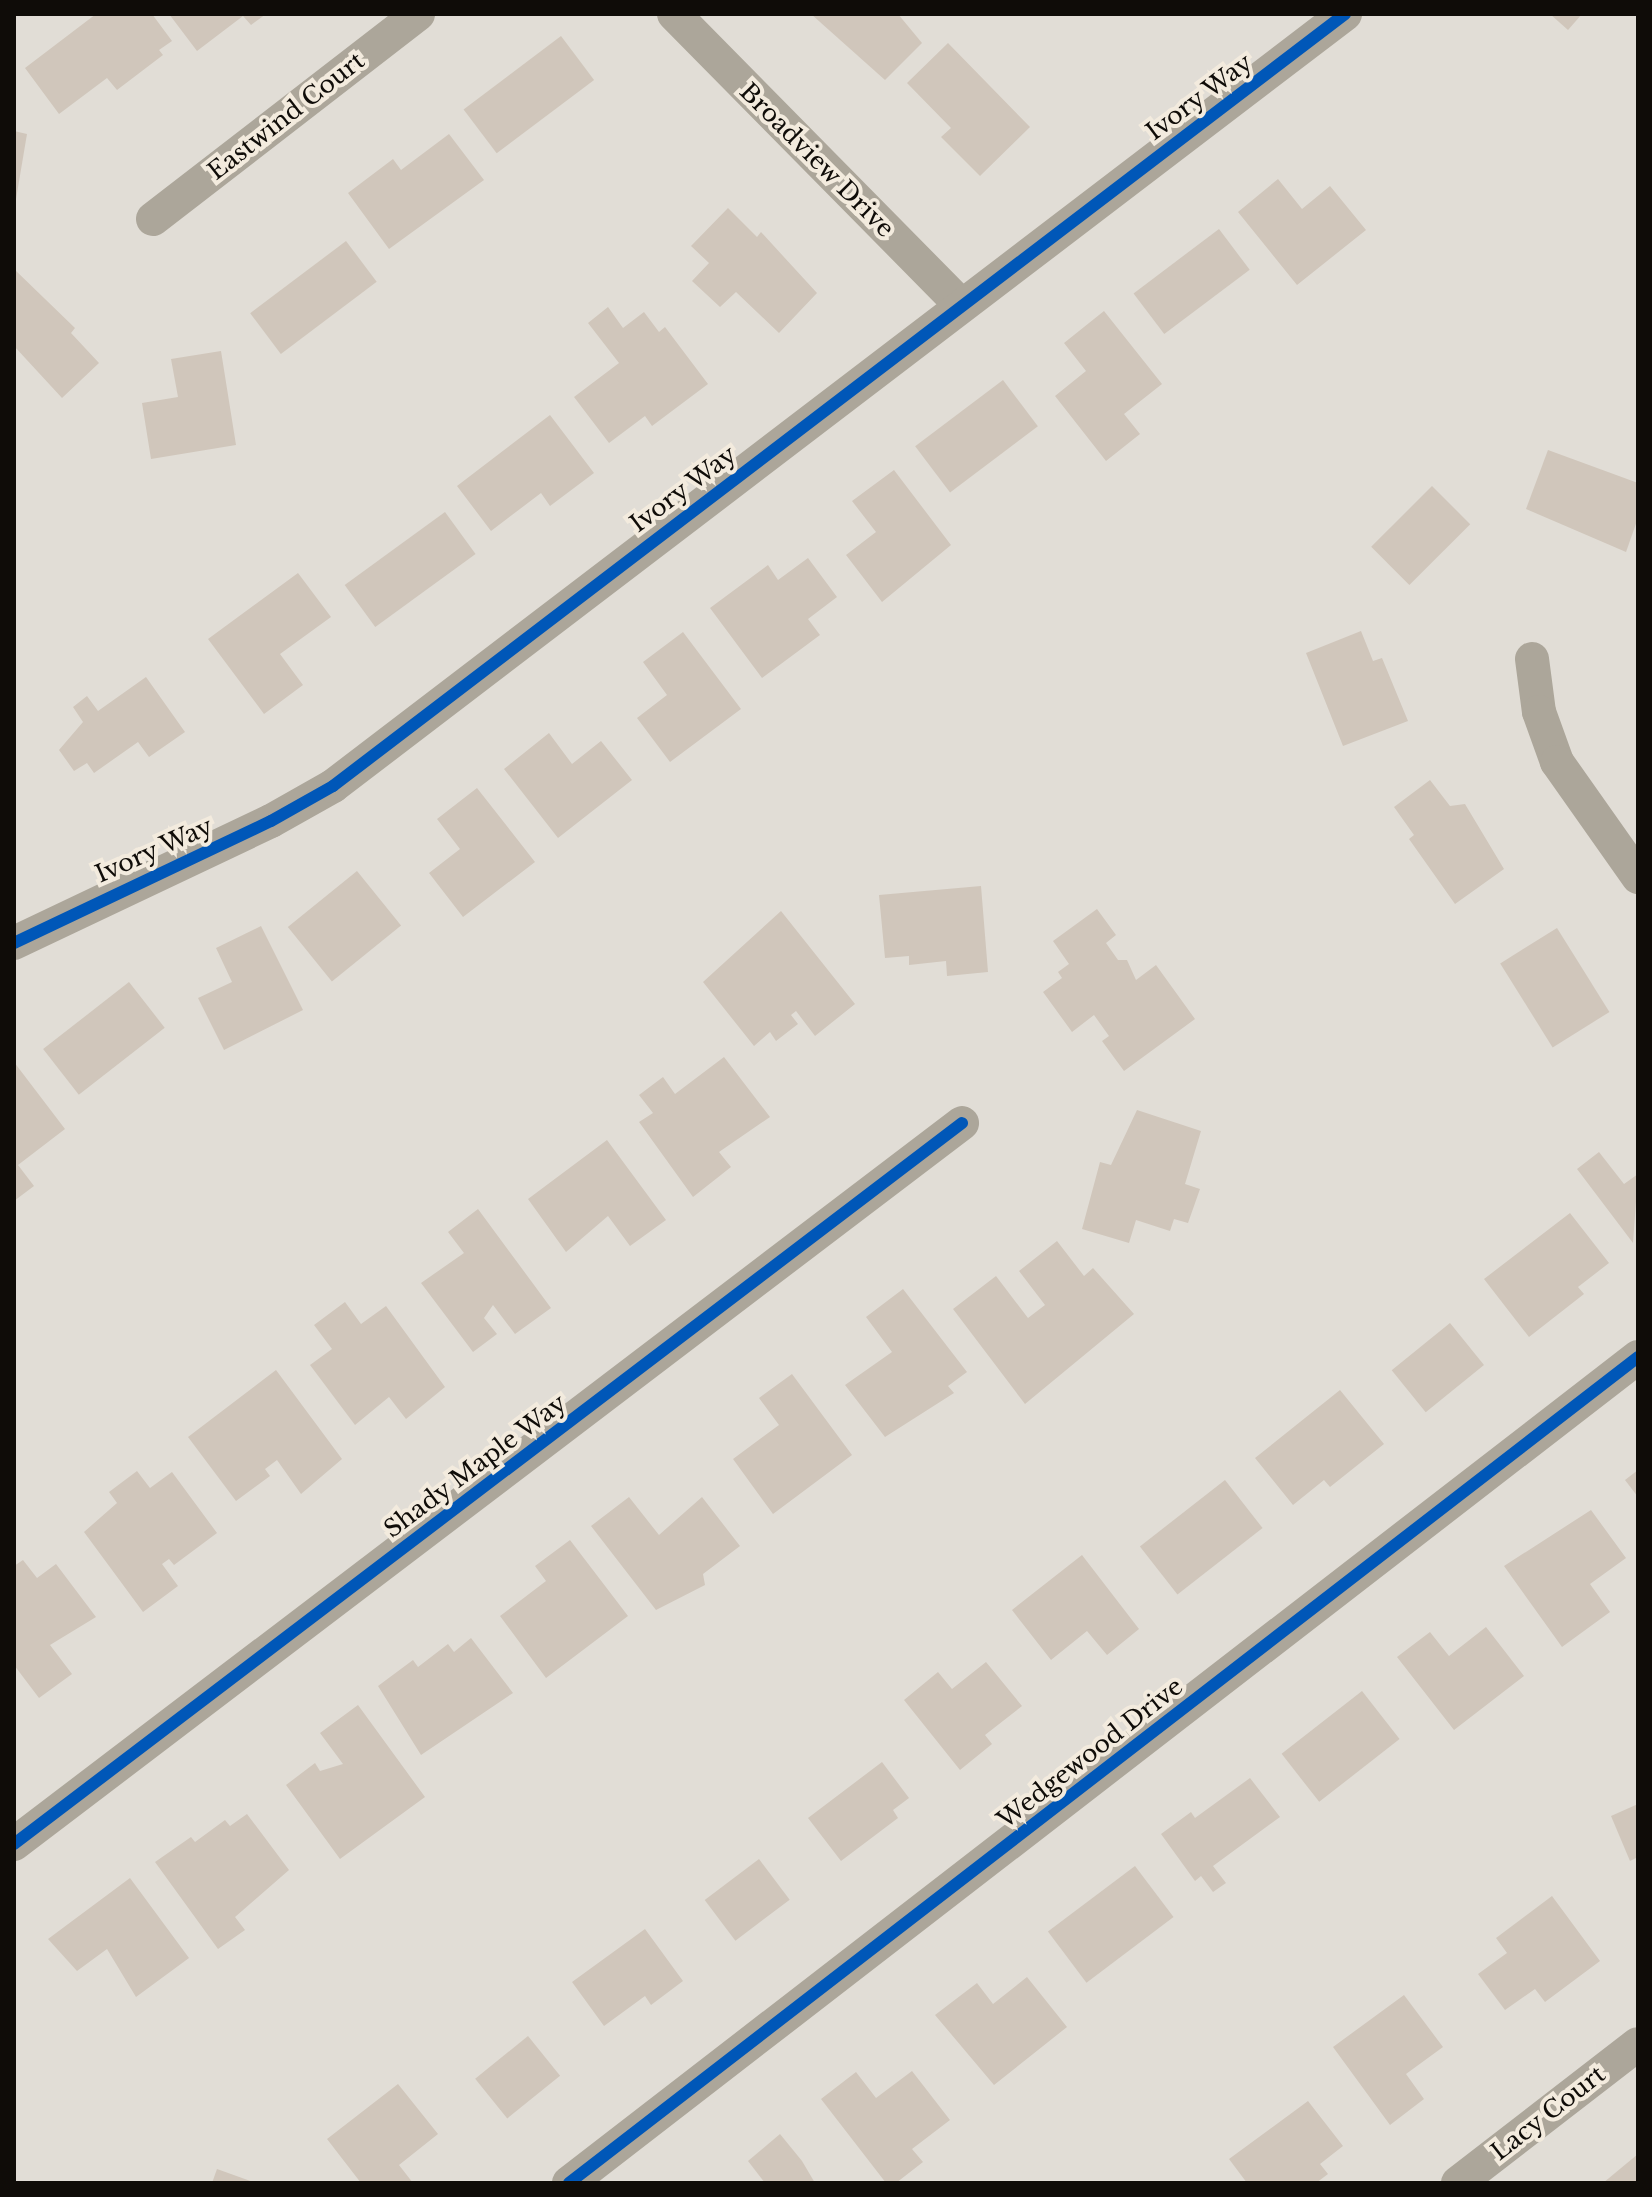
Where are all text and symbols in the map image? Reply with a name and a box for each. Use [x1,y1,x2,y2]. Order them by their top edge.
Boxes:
street label: Eastwind Court [202,46,370,186]
street label: Ivory Way [1140,47,1258,147]
street label: Broadview Drive [734,77,900,243]
street label: Ivory Way [624,439,742,539]
street label: Ivory Way [90,811,218,889]
street label: Shady Maple Way [378,1388,572,1544]
street label: Wedgewood Drive [992,1672,1188,1834]
street label: Lacy Court [1485,2059,1611,2167]

